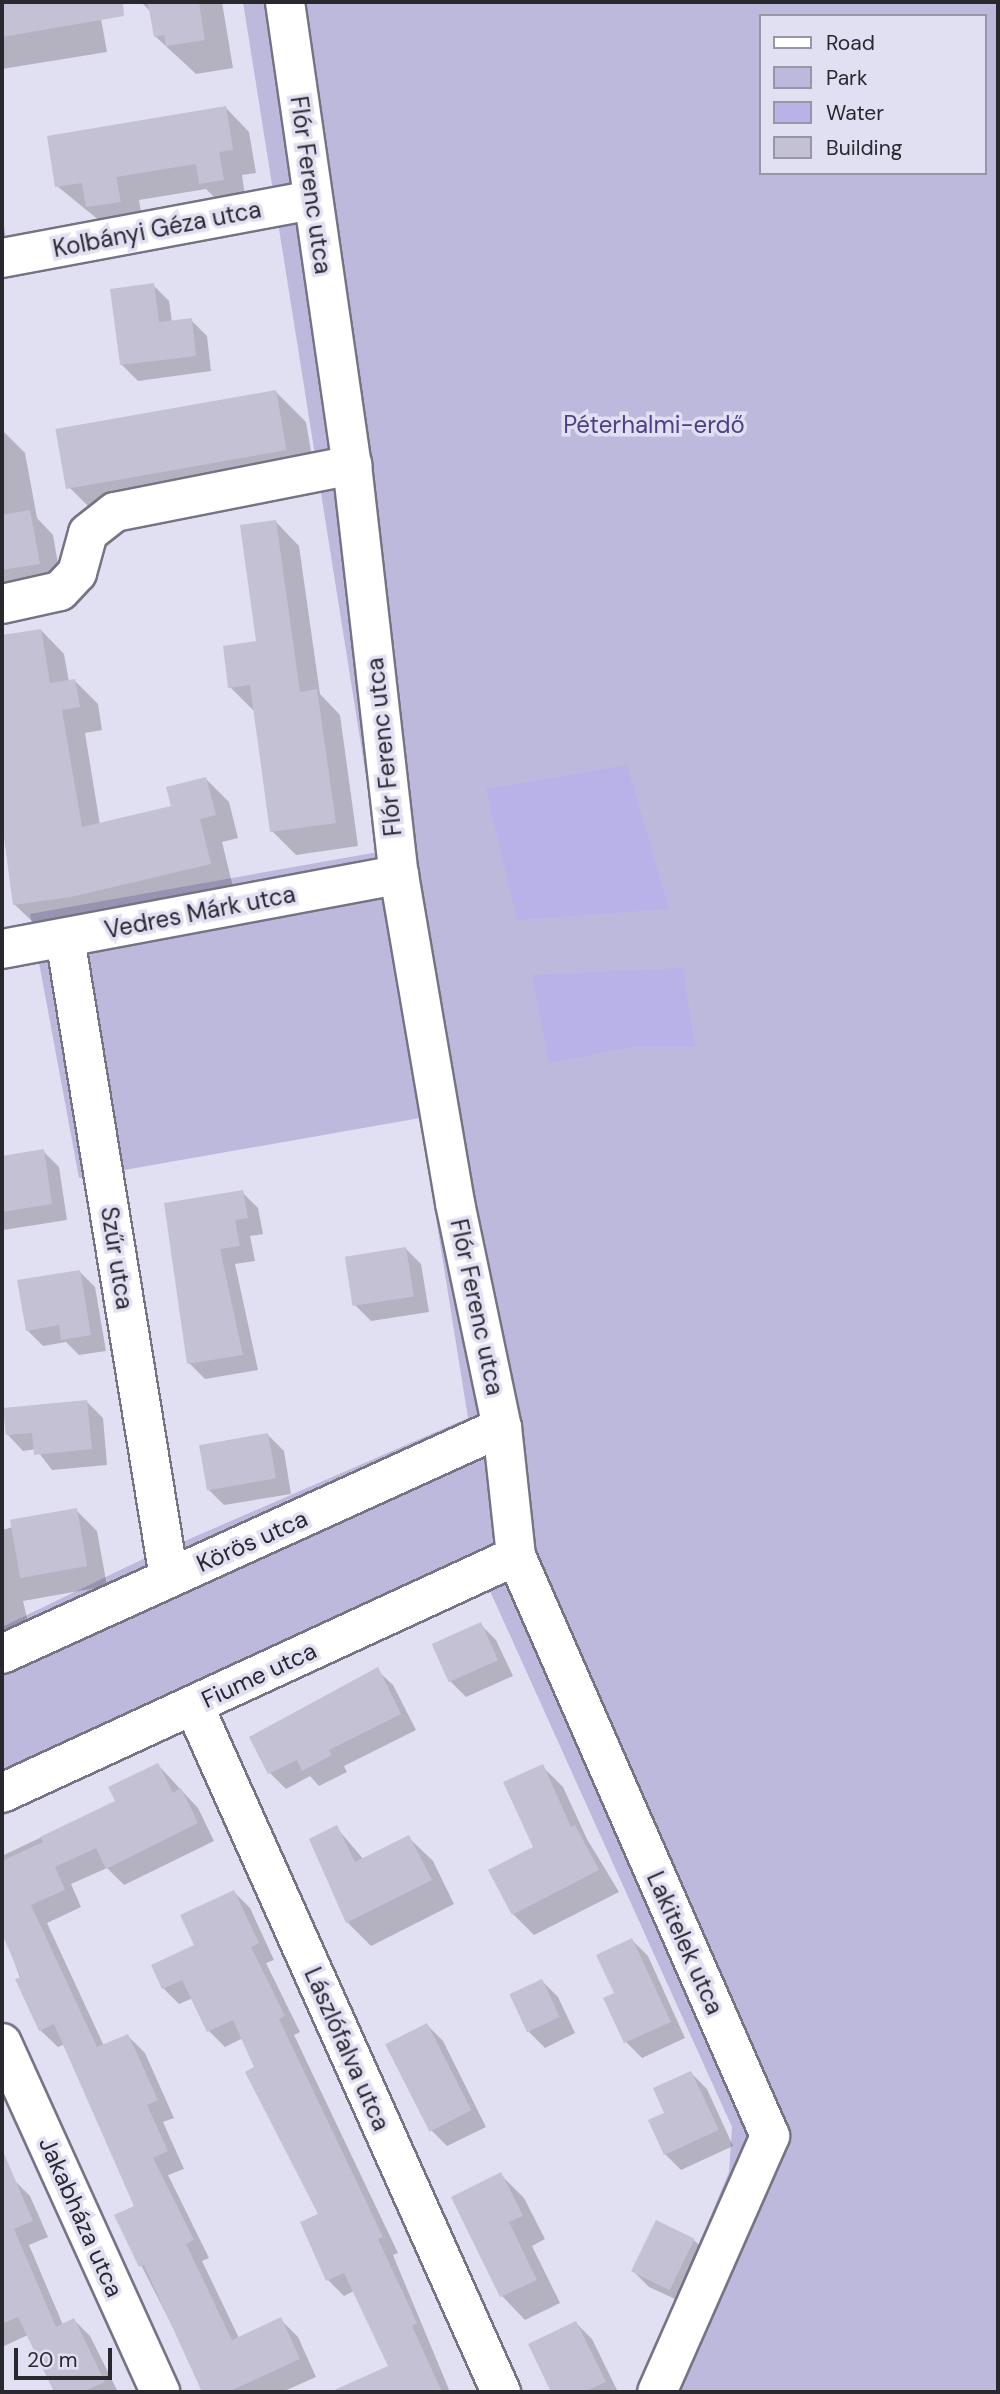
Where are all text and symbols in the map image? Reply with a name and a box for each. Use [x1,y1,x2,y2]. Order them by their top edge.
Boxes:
legend [758,14,986,175]
text: Road [826,29,875,57]
text: Park [826,64,867,92]
street label: Flór Ferenc utca [284,94,338,276]
text: Water [826,99,884,127]
text: Building [826,134,902,162]
street label: Kolbányi Géza utca [50,195,264,263]
park label: Péterhalmi-erdő [563,411,745,439]
street label: Flór Ferenc utca [360,656,408,838]
street label: Vedres Márk utca [102,879,298,945]
street label: Szűr utca [95,1205,139,1311]
street label: Flór Ferenc utca [444,1216,510,1398]
street label: Körös utca [192,1504,312,1578]
street label: Fiume utca [197,1636,321,1714]
street label: Lakitelek utca [641,1867,729,2019]
street label: Lászlófalva utca [298,1963,396,2135]
street label: Jakabháza utca [33,2133,129,2301]
scale bar [18,2334,116,2378]
text: 20 m [27,2346,78,2374]

